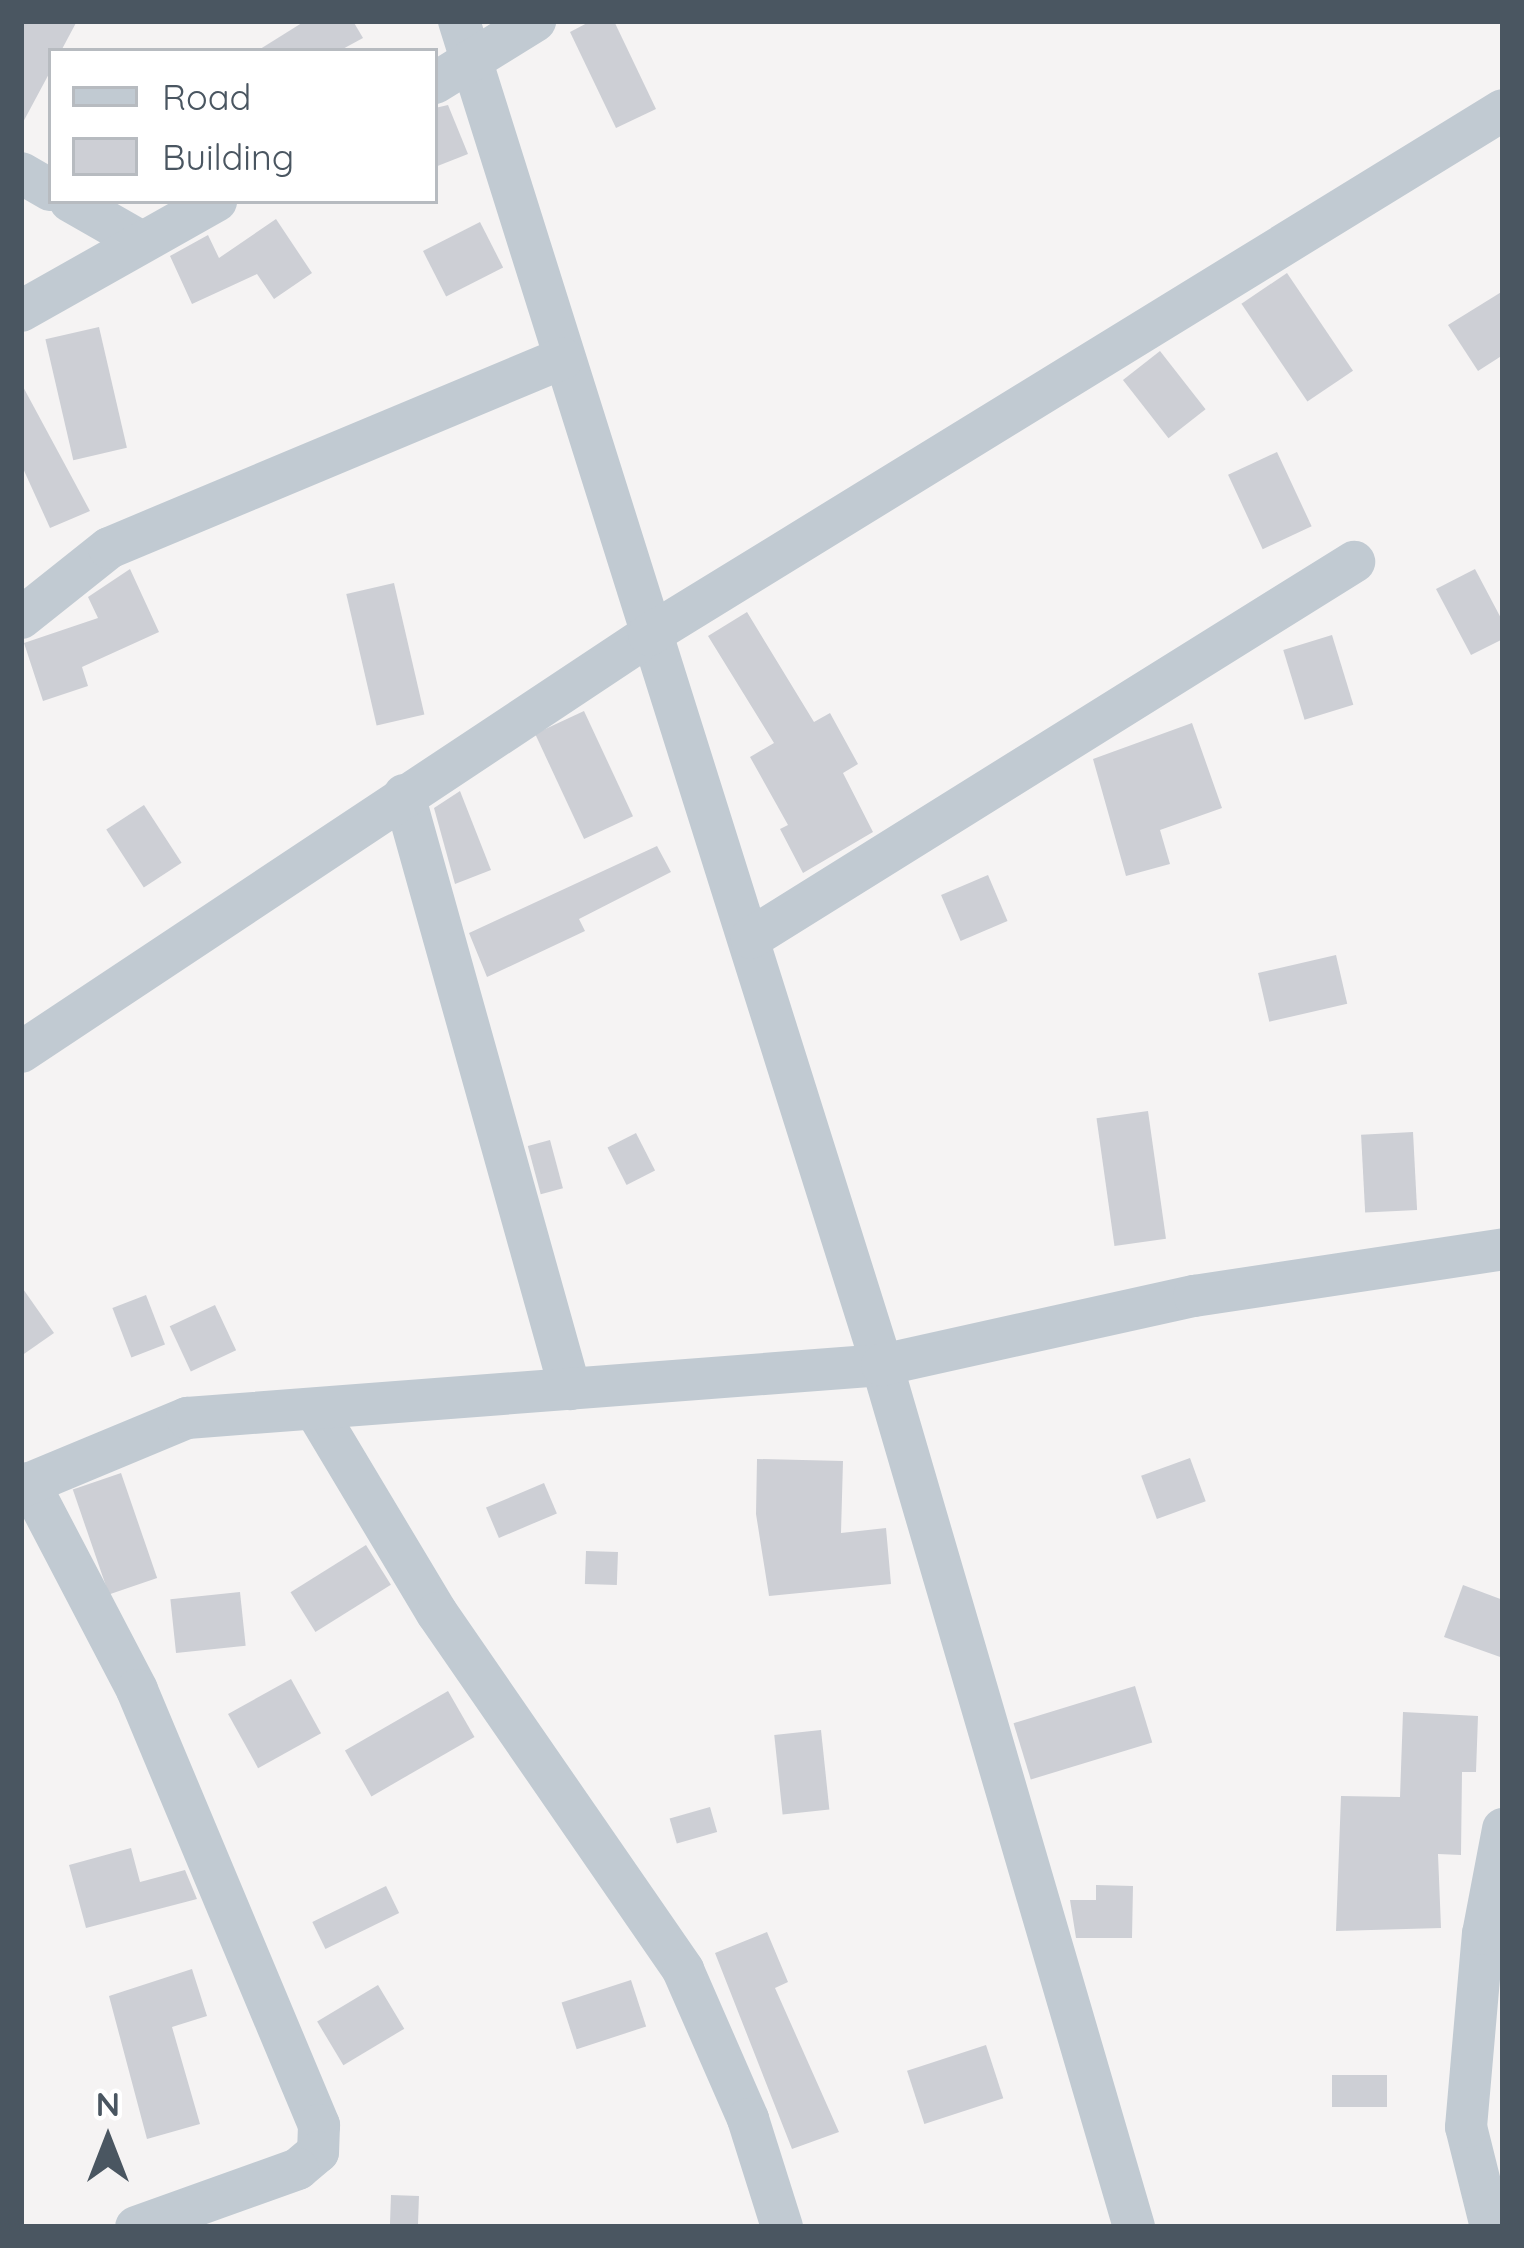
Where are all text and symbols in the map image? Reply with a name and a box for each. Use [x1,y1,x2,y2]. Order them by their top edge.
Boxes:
legend [48,48,438,204]
text: Road [162,74,251,119]
text: Building [162,134,294,179]
north arrow [48,2080,168,2200]
text: N [96,2083,120,2124]

